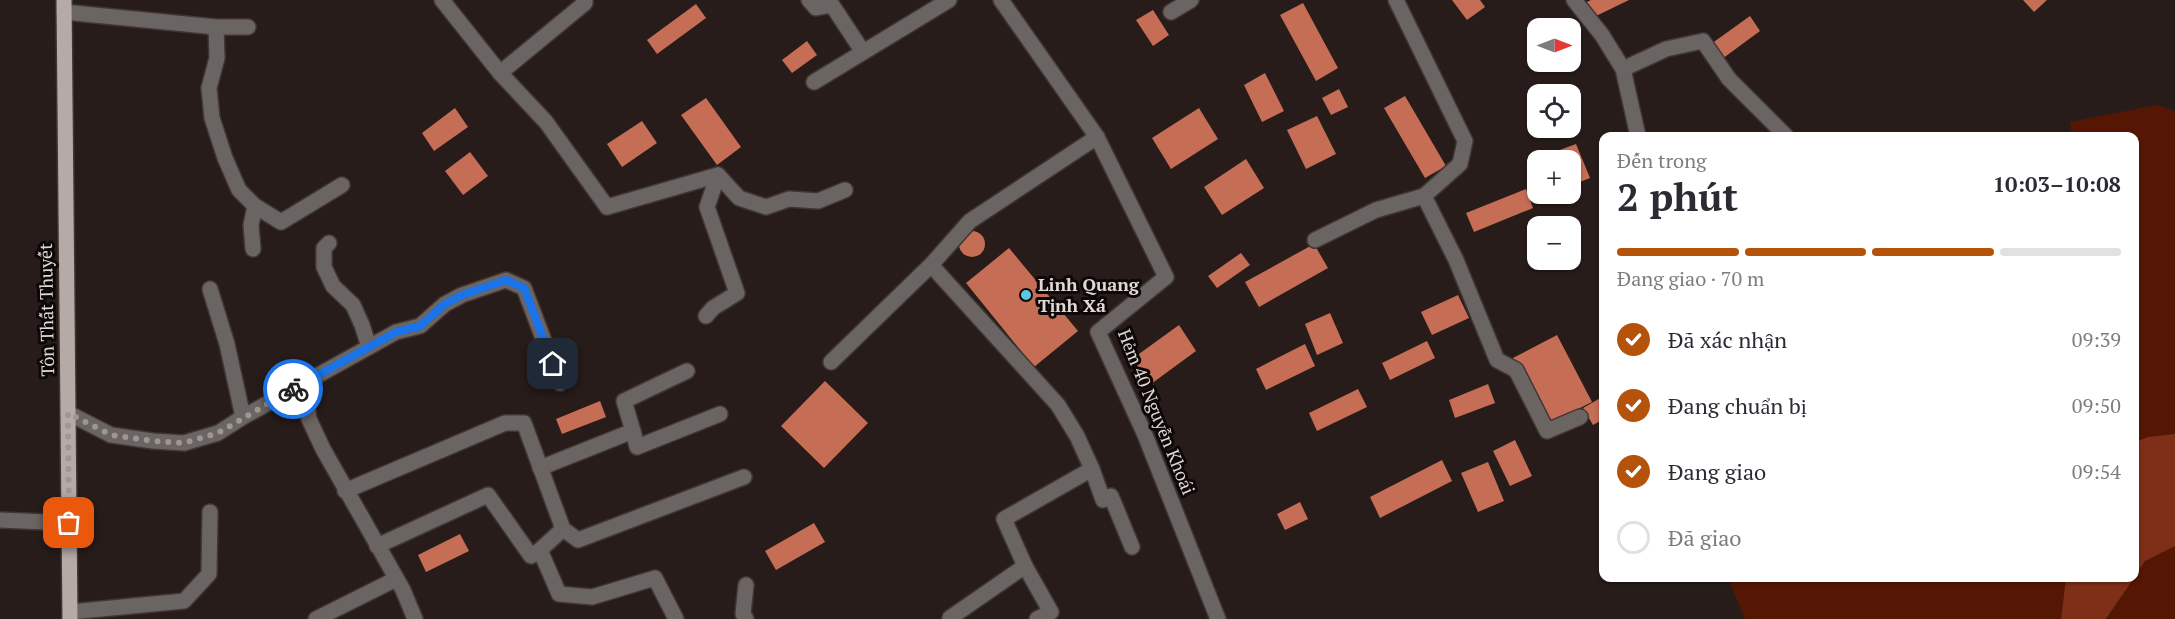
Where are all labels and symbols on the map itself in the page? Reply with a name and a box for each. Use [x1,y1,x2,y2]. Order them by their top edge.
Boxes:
north arrow [1527,18,1581,72]
street label: Tôn Thất Thuyết [33,243,59,377]
place label: Linh Quang Tịnh Xá [1038,272,1140,317]
marker: Linh Quang Tịnh Xá [1019,288,1033,302]
street label: Hẻm 40 Nguyễn Khoái [1113,325,1201,498]
pin [527,338,578,389]
courier [263,359,323,419]
pin [43,497,94,548]

